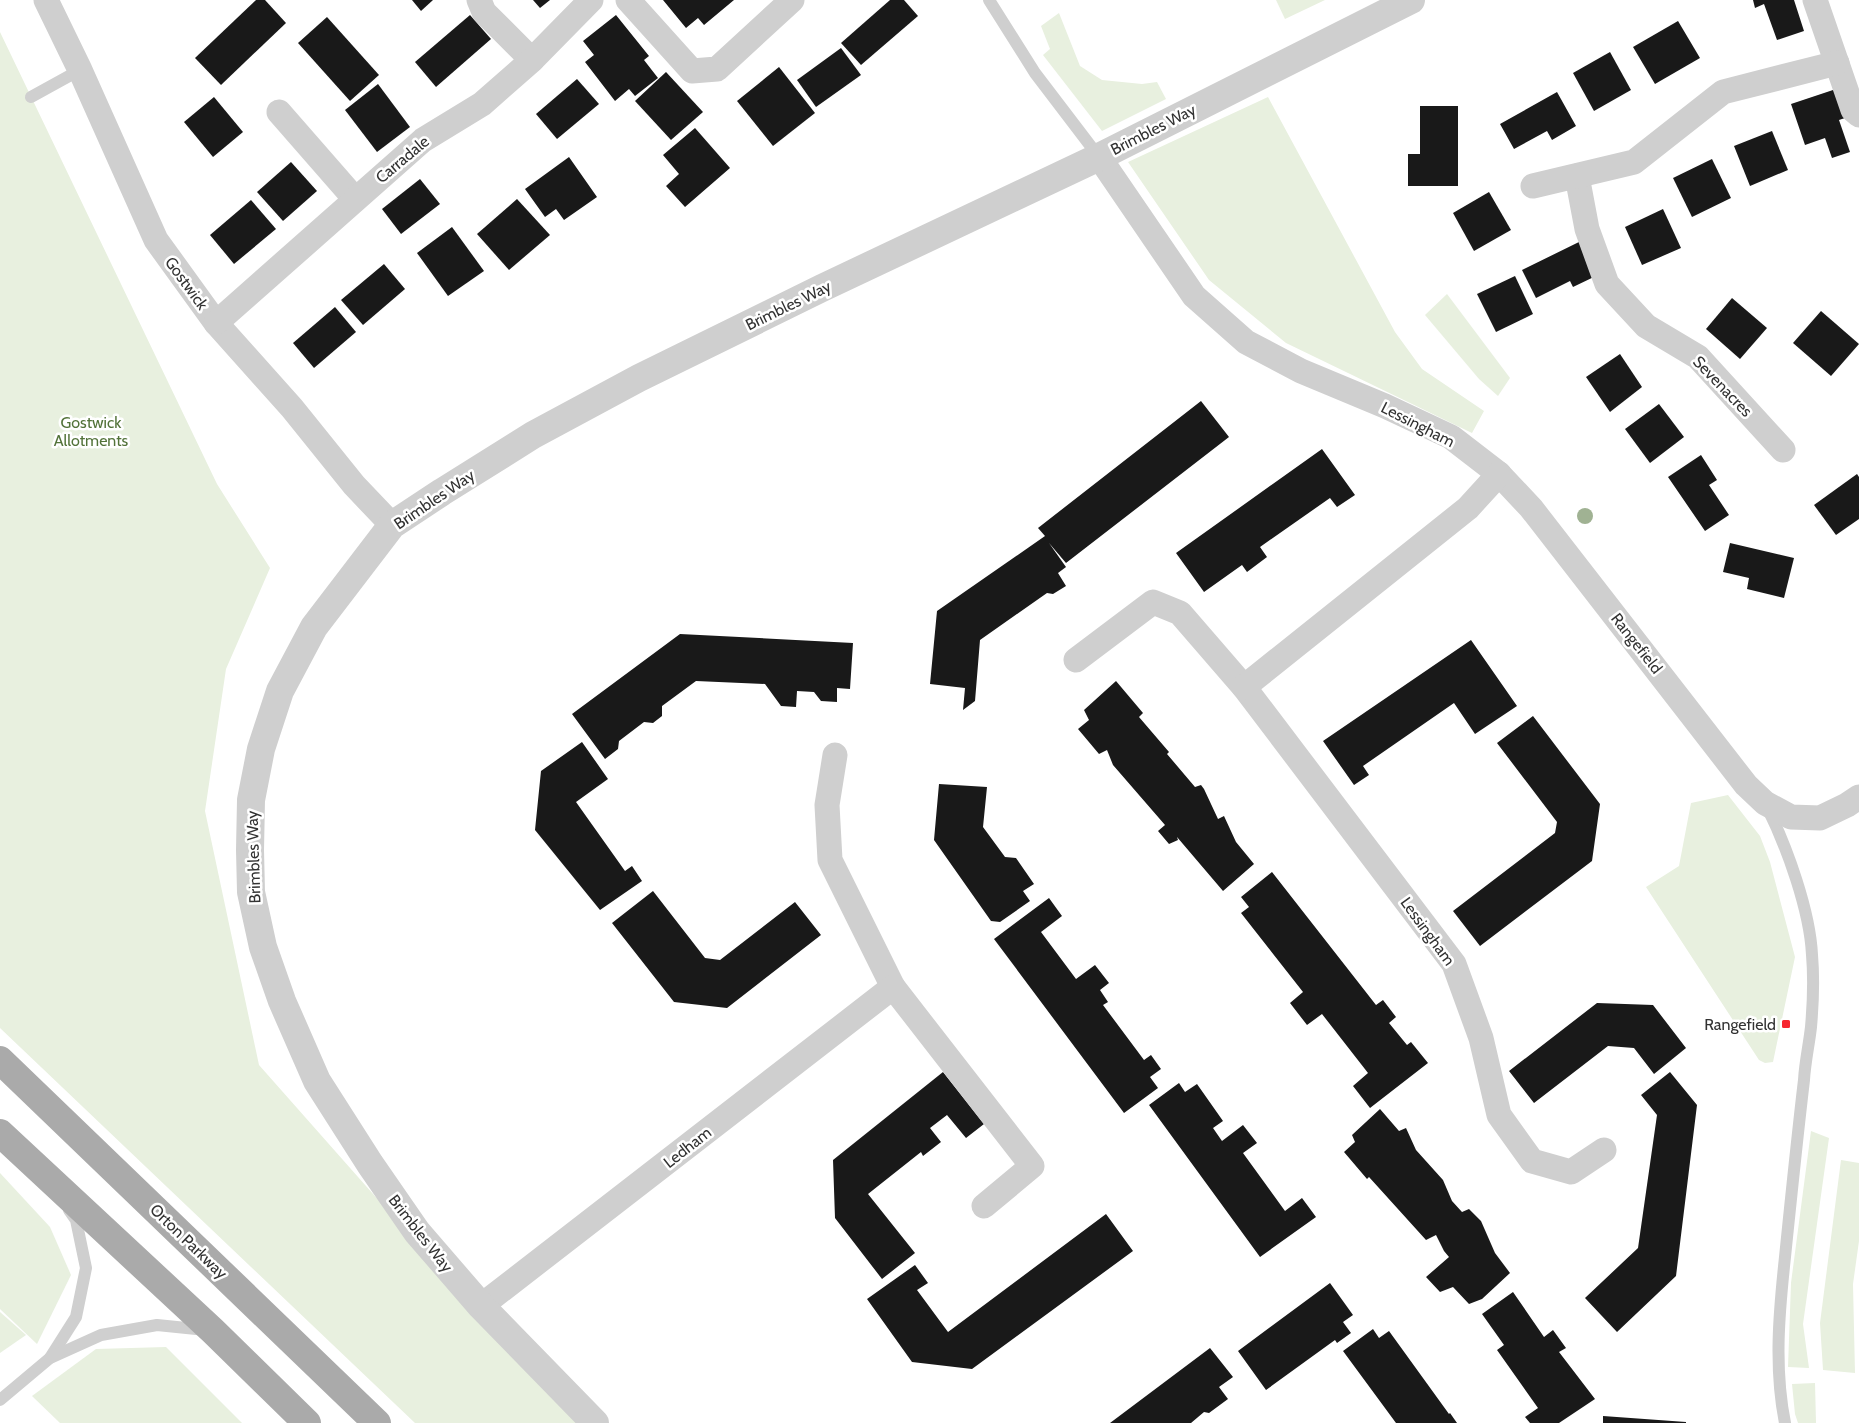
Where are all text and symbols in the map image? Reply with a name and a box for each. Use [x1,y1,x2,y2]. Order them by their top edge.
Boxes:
street label: Brimbles Way [1108,100,1199,159]
street label: Carradale [372,132,433,187]
street label: Gostwick [161,253,213,314]
street label: Brimbles Way [742,277,834,334]
street label: Sevenacres [1689,352,1756,421]
street label: Lessingham [1378,398,1458,451]
park label: Gostwick Allotments [54,413,129,450]
street label: Brimbles Way [390,466,478,533]
street label: Rangefield [1607,609,1666,677]
street label: Brimbles Way [242,810,265,904]
street label: Lessingham [1396,893,1459,969]
place label: Rangefield [1704,1015,1776,1034]
marker: Rangefield [1780,1018,1792,1030]
street label: Ledham [660,1123,715,1172]
street label: Brimbles Way [385,1191,457,1276]
street label: Orton Parkway [146,1200,231,1283]

